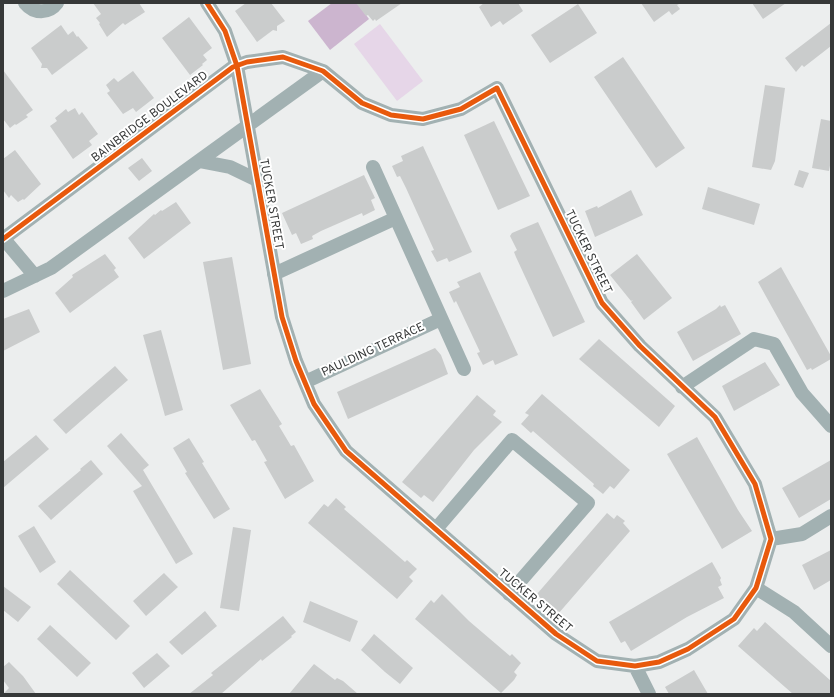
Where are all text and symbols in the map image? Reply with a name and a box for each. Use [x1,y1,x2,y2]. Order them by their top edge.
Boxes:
street label: BAINBRIDGE BOULEVARD [88,68,212,166]
street label: TUCKER STREET [255,157,287,251]
street label: TUCKER STREET [561,207,615,297]
street label: PAULDING TERRACE [319,319,427,381]
street label: TUCKER STREET [495,565,575,637]

